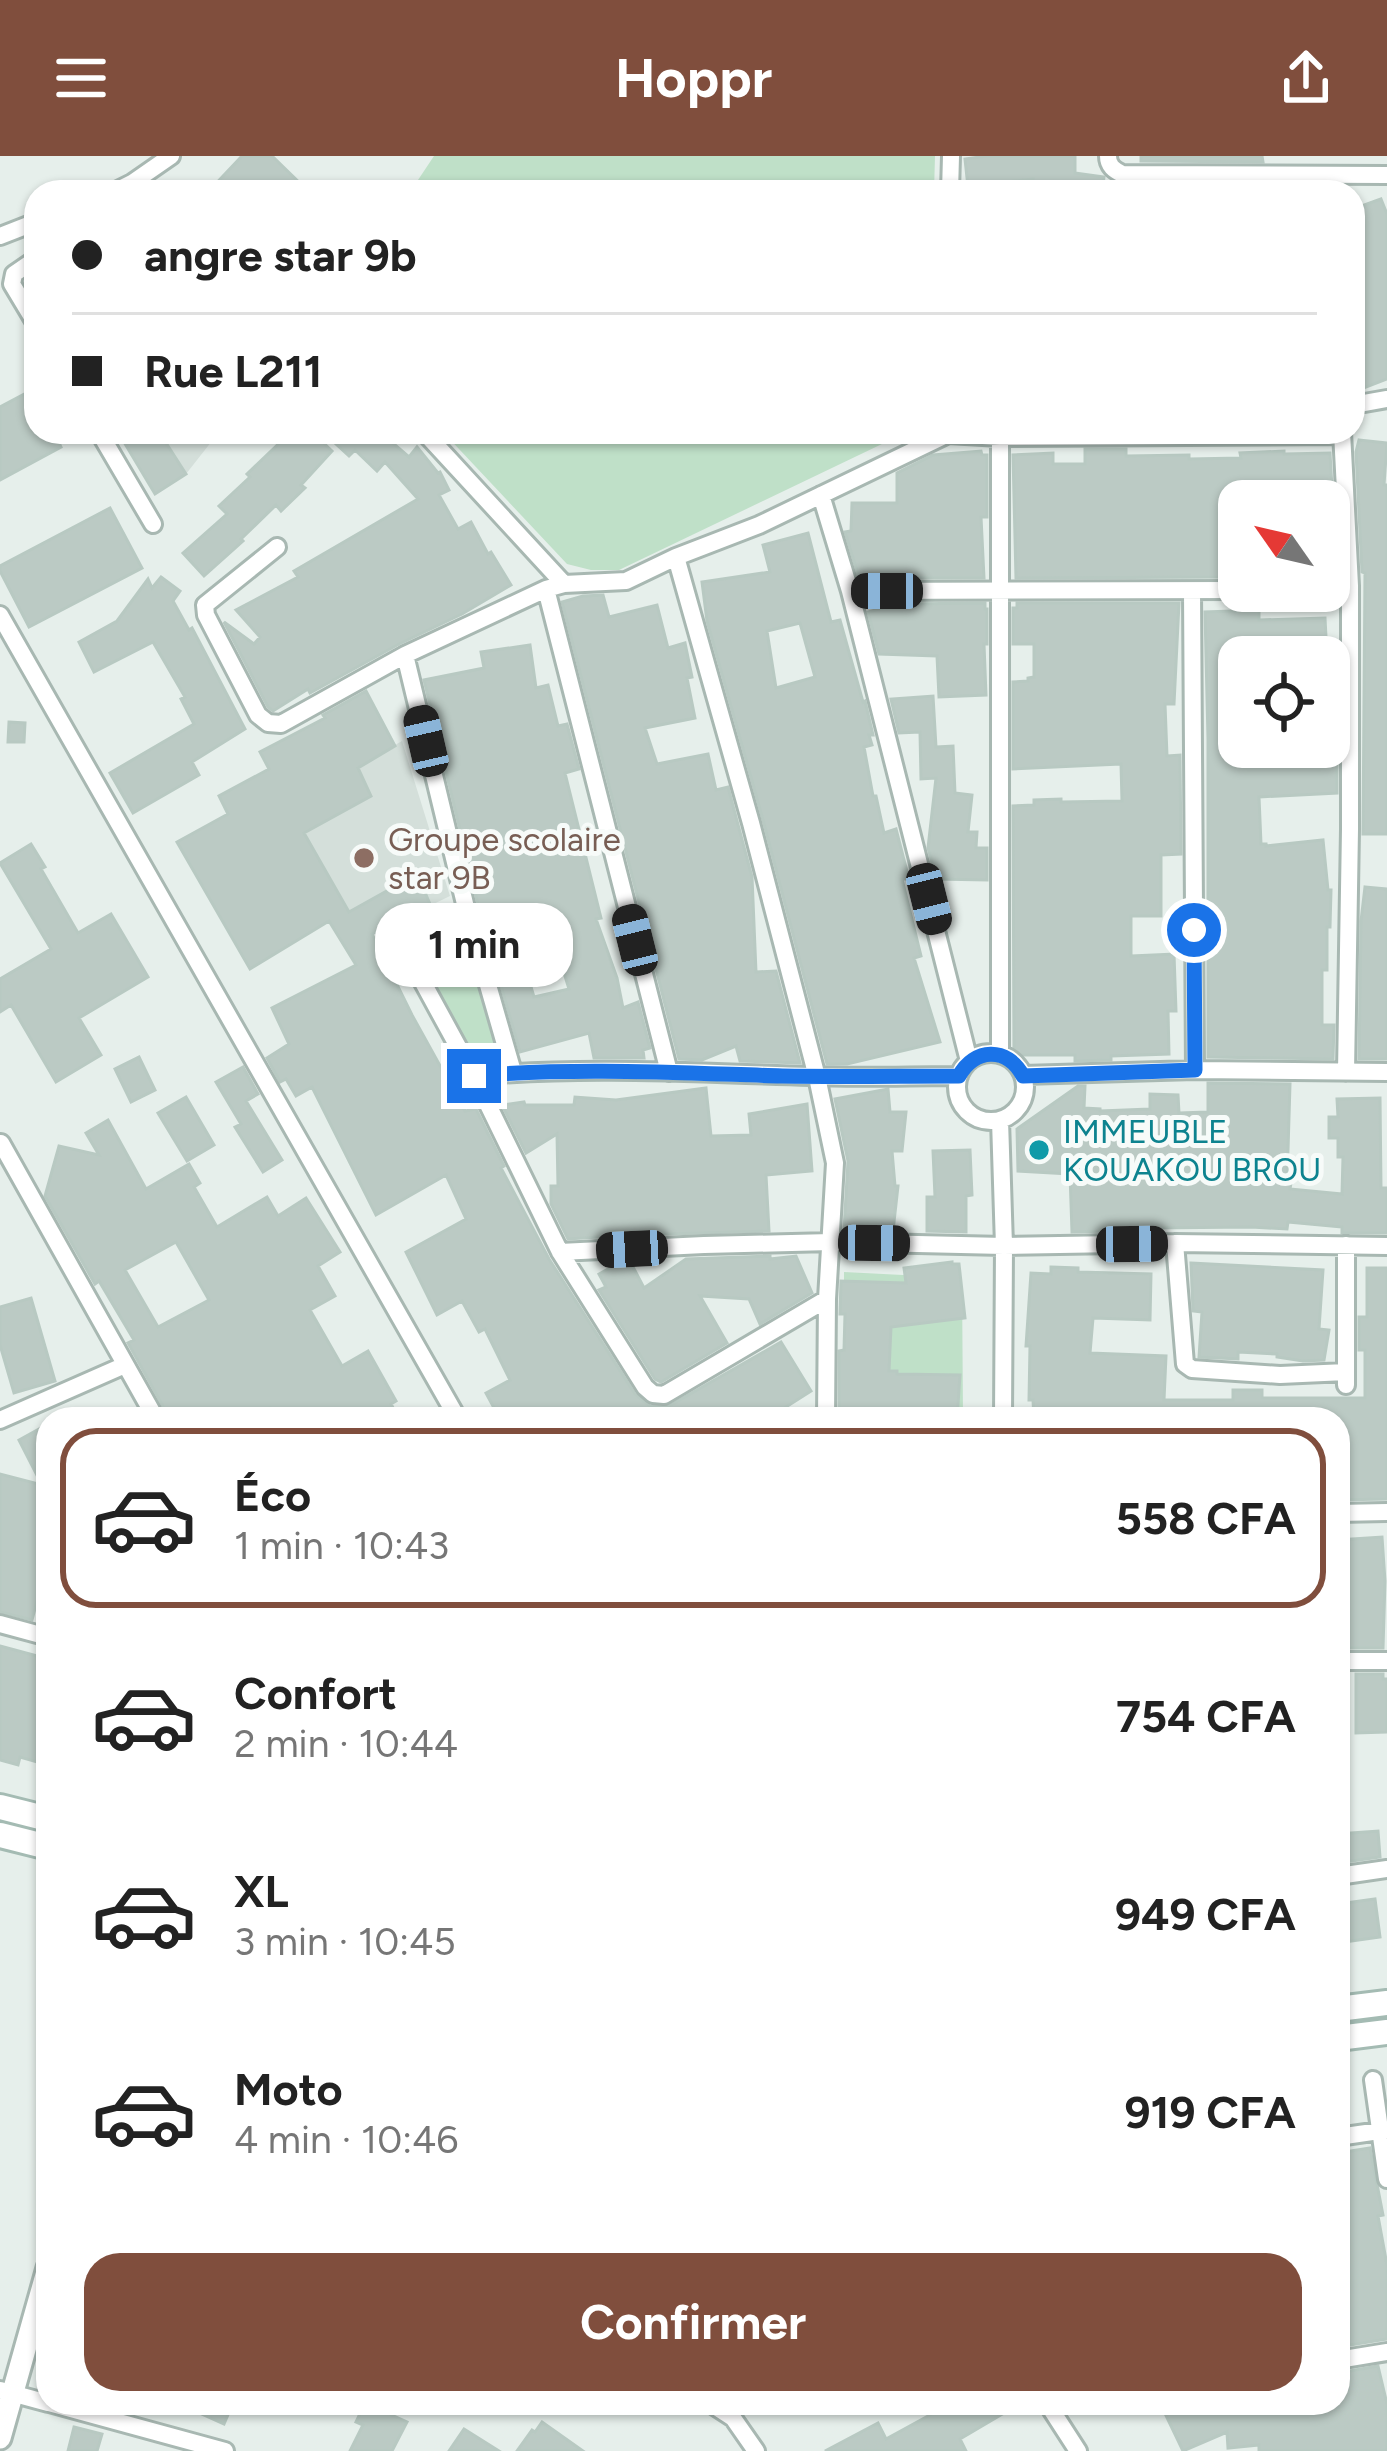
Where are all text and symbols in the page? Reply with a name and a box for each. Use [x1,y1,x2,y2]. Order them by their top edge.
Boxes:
icon: menu [48,45,114,111]
icon: share [1273,45,1339,111]
text: Hoppr [615,46,772,111]
text: angre star 9b [144,228,417,282]
text: Rue L211 [144,344,322,398]
north arrow [1218,480,1350,612]
map controls [1218,480,1350,768]
car [851,573,923,609]
button: locate [1218,636,1350,768]
car [400,702,452,780]
place label: Groupe scolaire star 9B [388,820,621,897]
marker: Groupe scolaire star 9B [351,845,377,871]
car [903,860,955,938]
car [609,901,661,979]
callout: 1 min [375,902,573,986]
route start [1167,903,1221,957]
text: 1 min [428,921,520,968]
route end [447,1049,501,1103]
place label: IMMEUBLE KOUAKOU BROU [1063,1112,1321,1189]
marker: IMMEUBLE KOUAKOU BROU [1026,1137,1052,1163]
car [838,1224,910,1262]
car [1096,1225,1168,1263]
car [595,1229,669,1269]
icon: car [90,1464,198,1572]
text: Éco [234,1468,311,1522]
text: 558 CFA [1116,1491,1296,1545]
text: 1 min · 10:43 [234,1522,449,1569]
icon: car [90,1662,198,1770]
text: Confort [234,1666,397,1720]
text: 754 CFA [1116,1689,1296,1743]
text: 2 min · 10:44 [234,1720,458,1767]
icon: car [90,1860,198,1968]
text: XL [234,1864,289,1918]
text: 949 CFA [1115,1887,1296,1941]
text: 3 min · 10:45 [234,1918,456,1965]
icon: car [90,2058,198,2166]
text: Moto [234,2062,343,2116]
text: 919 CFA [1124,2085,1296,2139]
text: 4 min · 10:46 [234,2116,458,2163]
button: Confirmer [84,2253,1302,2391]

